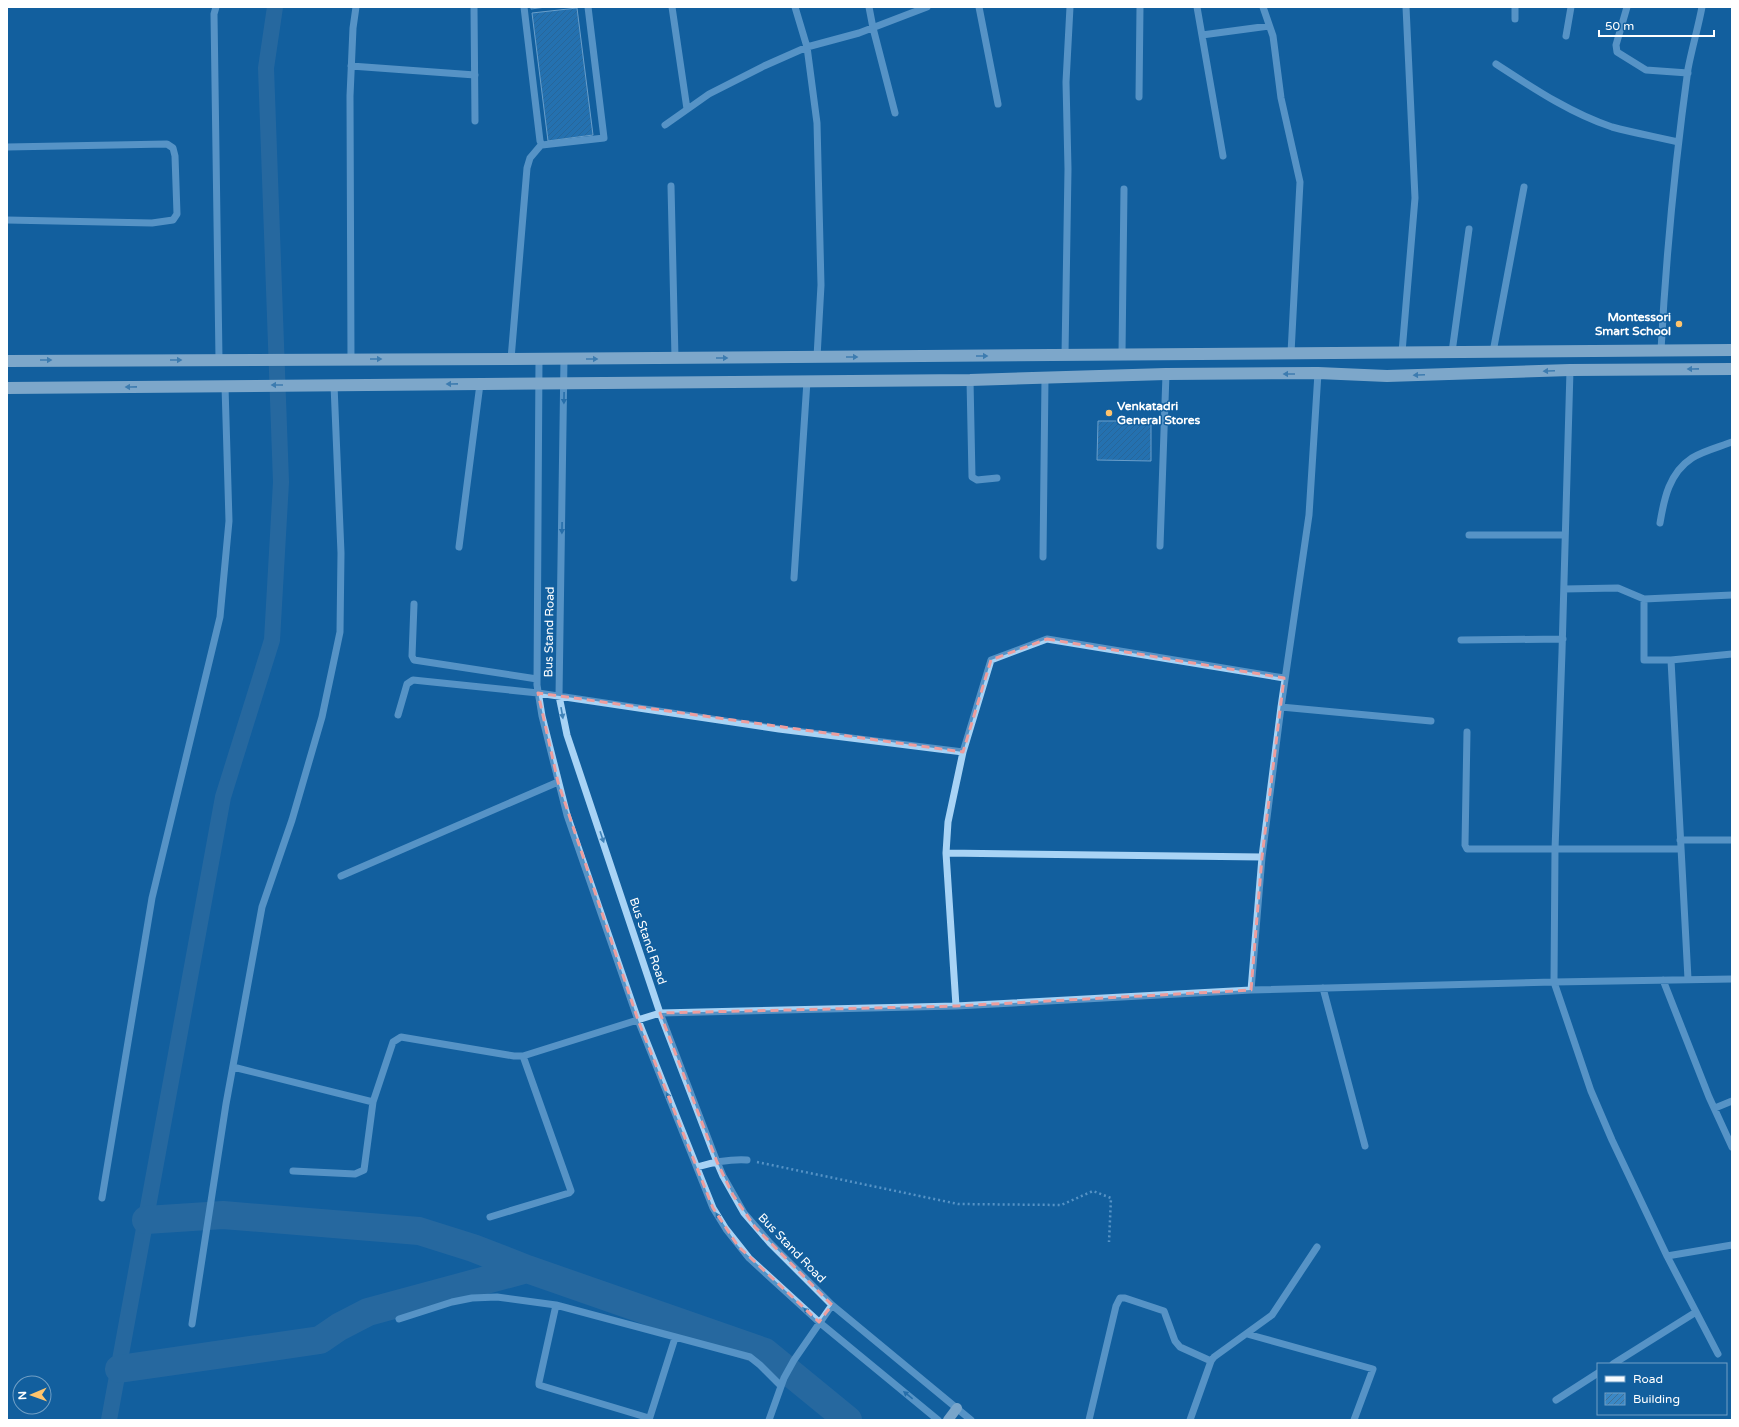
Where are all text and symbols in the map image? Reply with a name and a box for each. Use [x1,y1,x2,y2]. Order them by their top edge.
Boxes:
scale bar [1599,12,1714,38]
text: 50 m [1605,19,1634,33]
place label: Montessori Smart School [1595,310,1671,338]
marker: Montessori Smart School [1674,319,1684,329]
one-way arrow [976,353,989,359]
one-way arrow [846,354,859,360]
one-way arrow [716,355,729,361]
one-way arrow [370,356,383,362]
one-way arrow [586,356,599,362]
one-way arrow [40,357,53,363]
one-way arrow [170,357,183,363]
one-way arrow [1687,366,1699,373]
one-way arrow [1542,368,1555,374]
one-way arrow [1282,371,1295,377]
one-way arrow [1413,371,1425,378]
one-way arrow [445,381,458,387]
one-way arrow [270,382,283,388]
one-way arrow [124,384,137,390]
one-way arrow [561,392,568,404]
place label: Venkatadri General Stores [1117,399,1201,427]
marker: Venkatadri General Stores [1104,408,1114,418]
one-way arrow [559,522,565,535]
street label: Bus Stand Road [541,586,557,678]
one-way arrow [560,707,566,720]
one-way arrow [599,832,605,844]
street label: Bus Stand Road [627,896,669,986]
one-way arrow [666,1092,672,1104]
street label: Bus Stand Road [755,1210,829,1286]
one-way arrow [716,1212,723,1224]
one-way arrow [803,1307,813,1317]
legend [1597,1363,1727,1415]
text: Road [1633,1372,1663,1386]
north arrow [12,1375,52,1415]
text: N [16,1391,29,1400]
one-way arrow [903,1391,913,1400]
text: Building [1633,1392,1680,1406]

